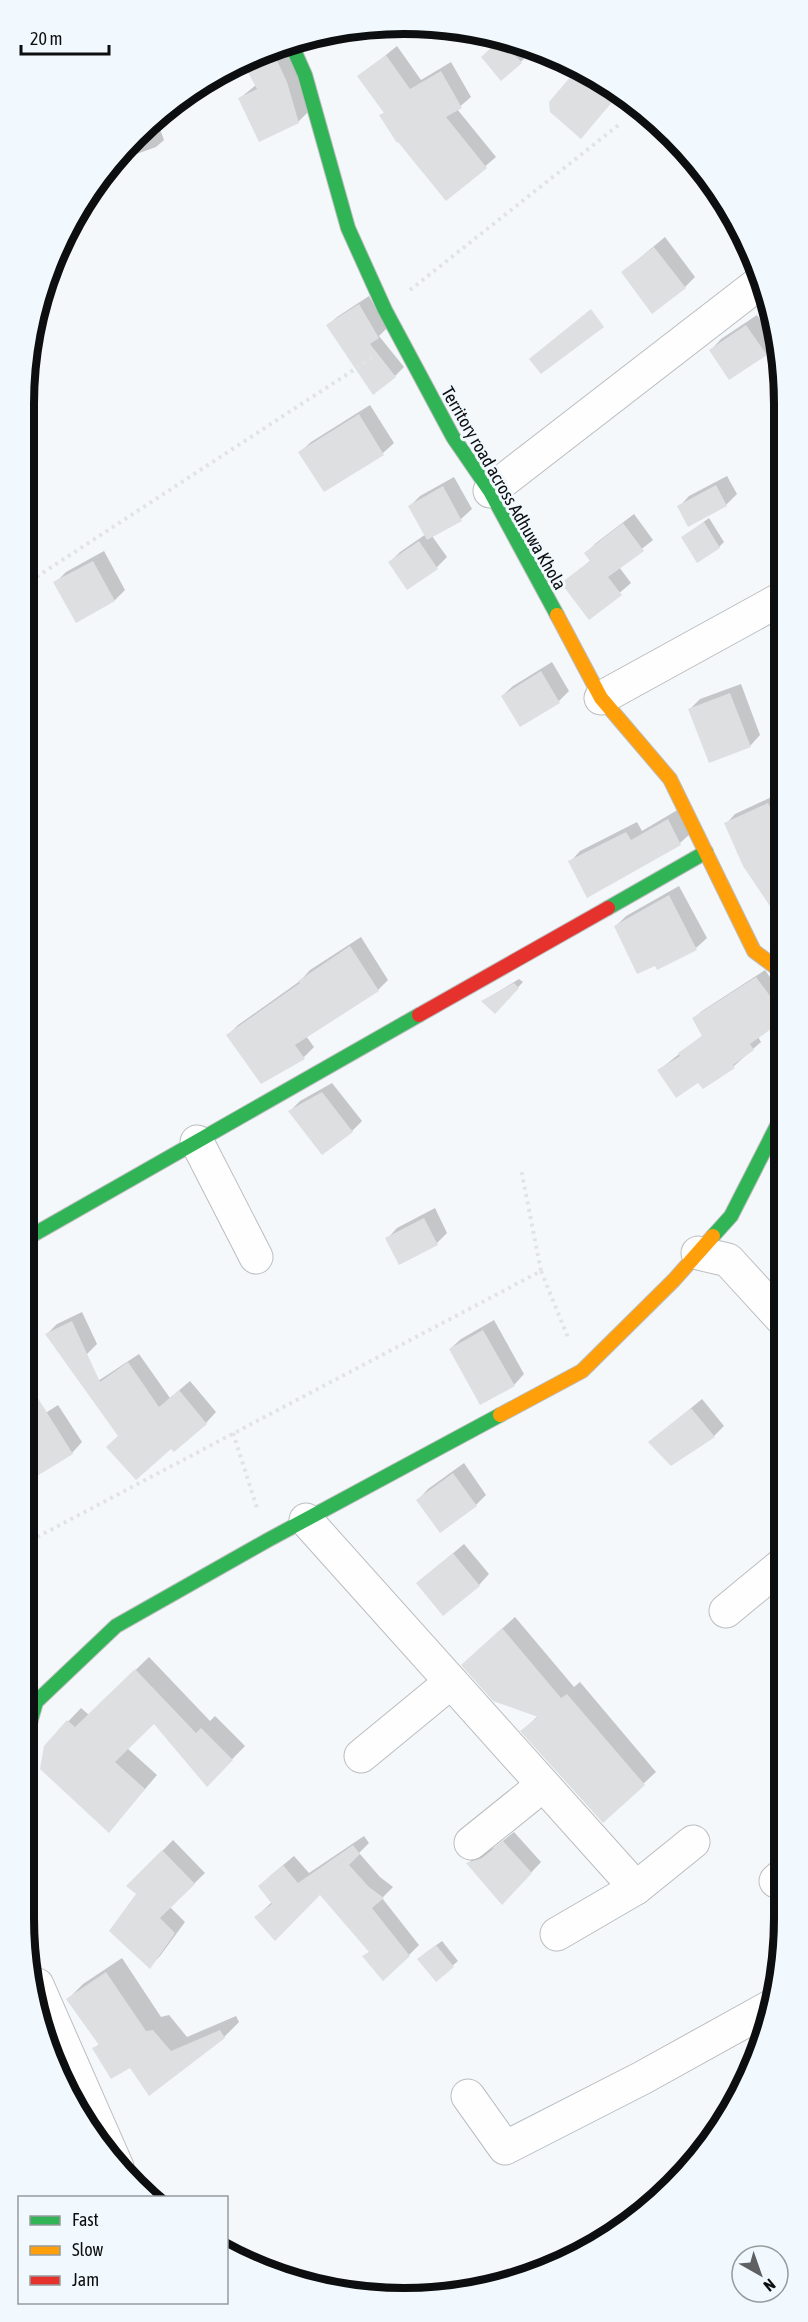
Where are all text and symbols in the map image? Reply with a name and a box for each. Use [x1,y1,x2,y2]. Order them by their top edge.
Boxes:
scale bar [21,18,110,56]
text: 20 m [30,28,62,49]
street label: Territory road across Adhuwa Khola [437,383,571,593]
legend [18,2196,228,2304]
text: Fast [72,2209,99,2230]
text: Slow [72,2239,103,2260]
north arrow [730,2244,790,2304]
text: Jam [72,2269,99,2290]
text: N [760,2276,779,2295]

